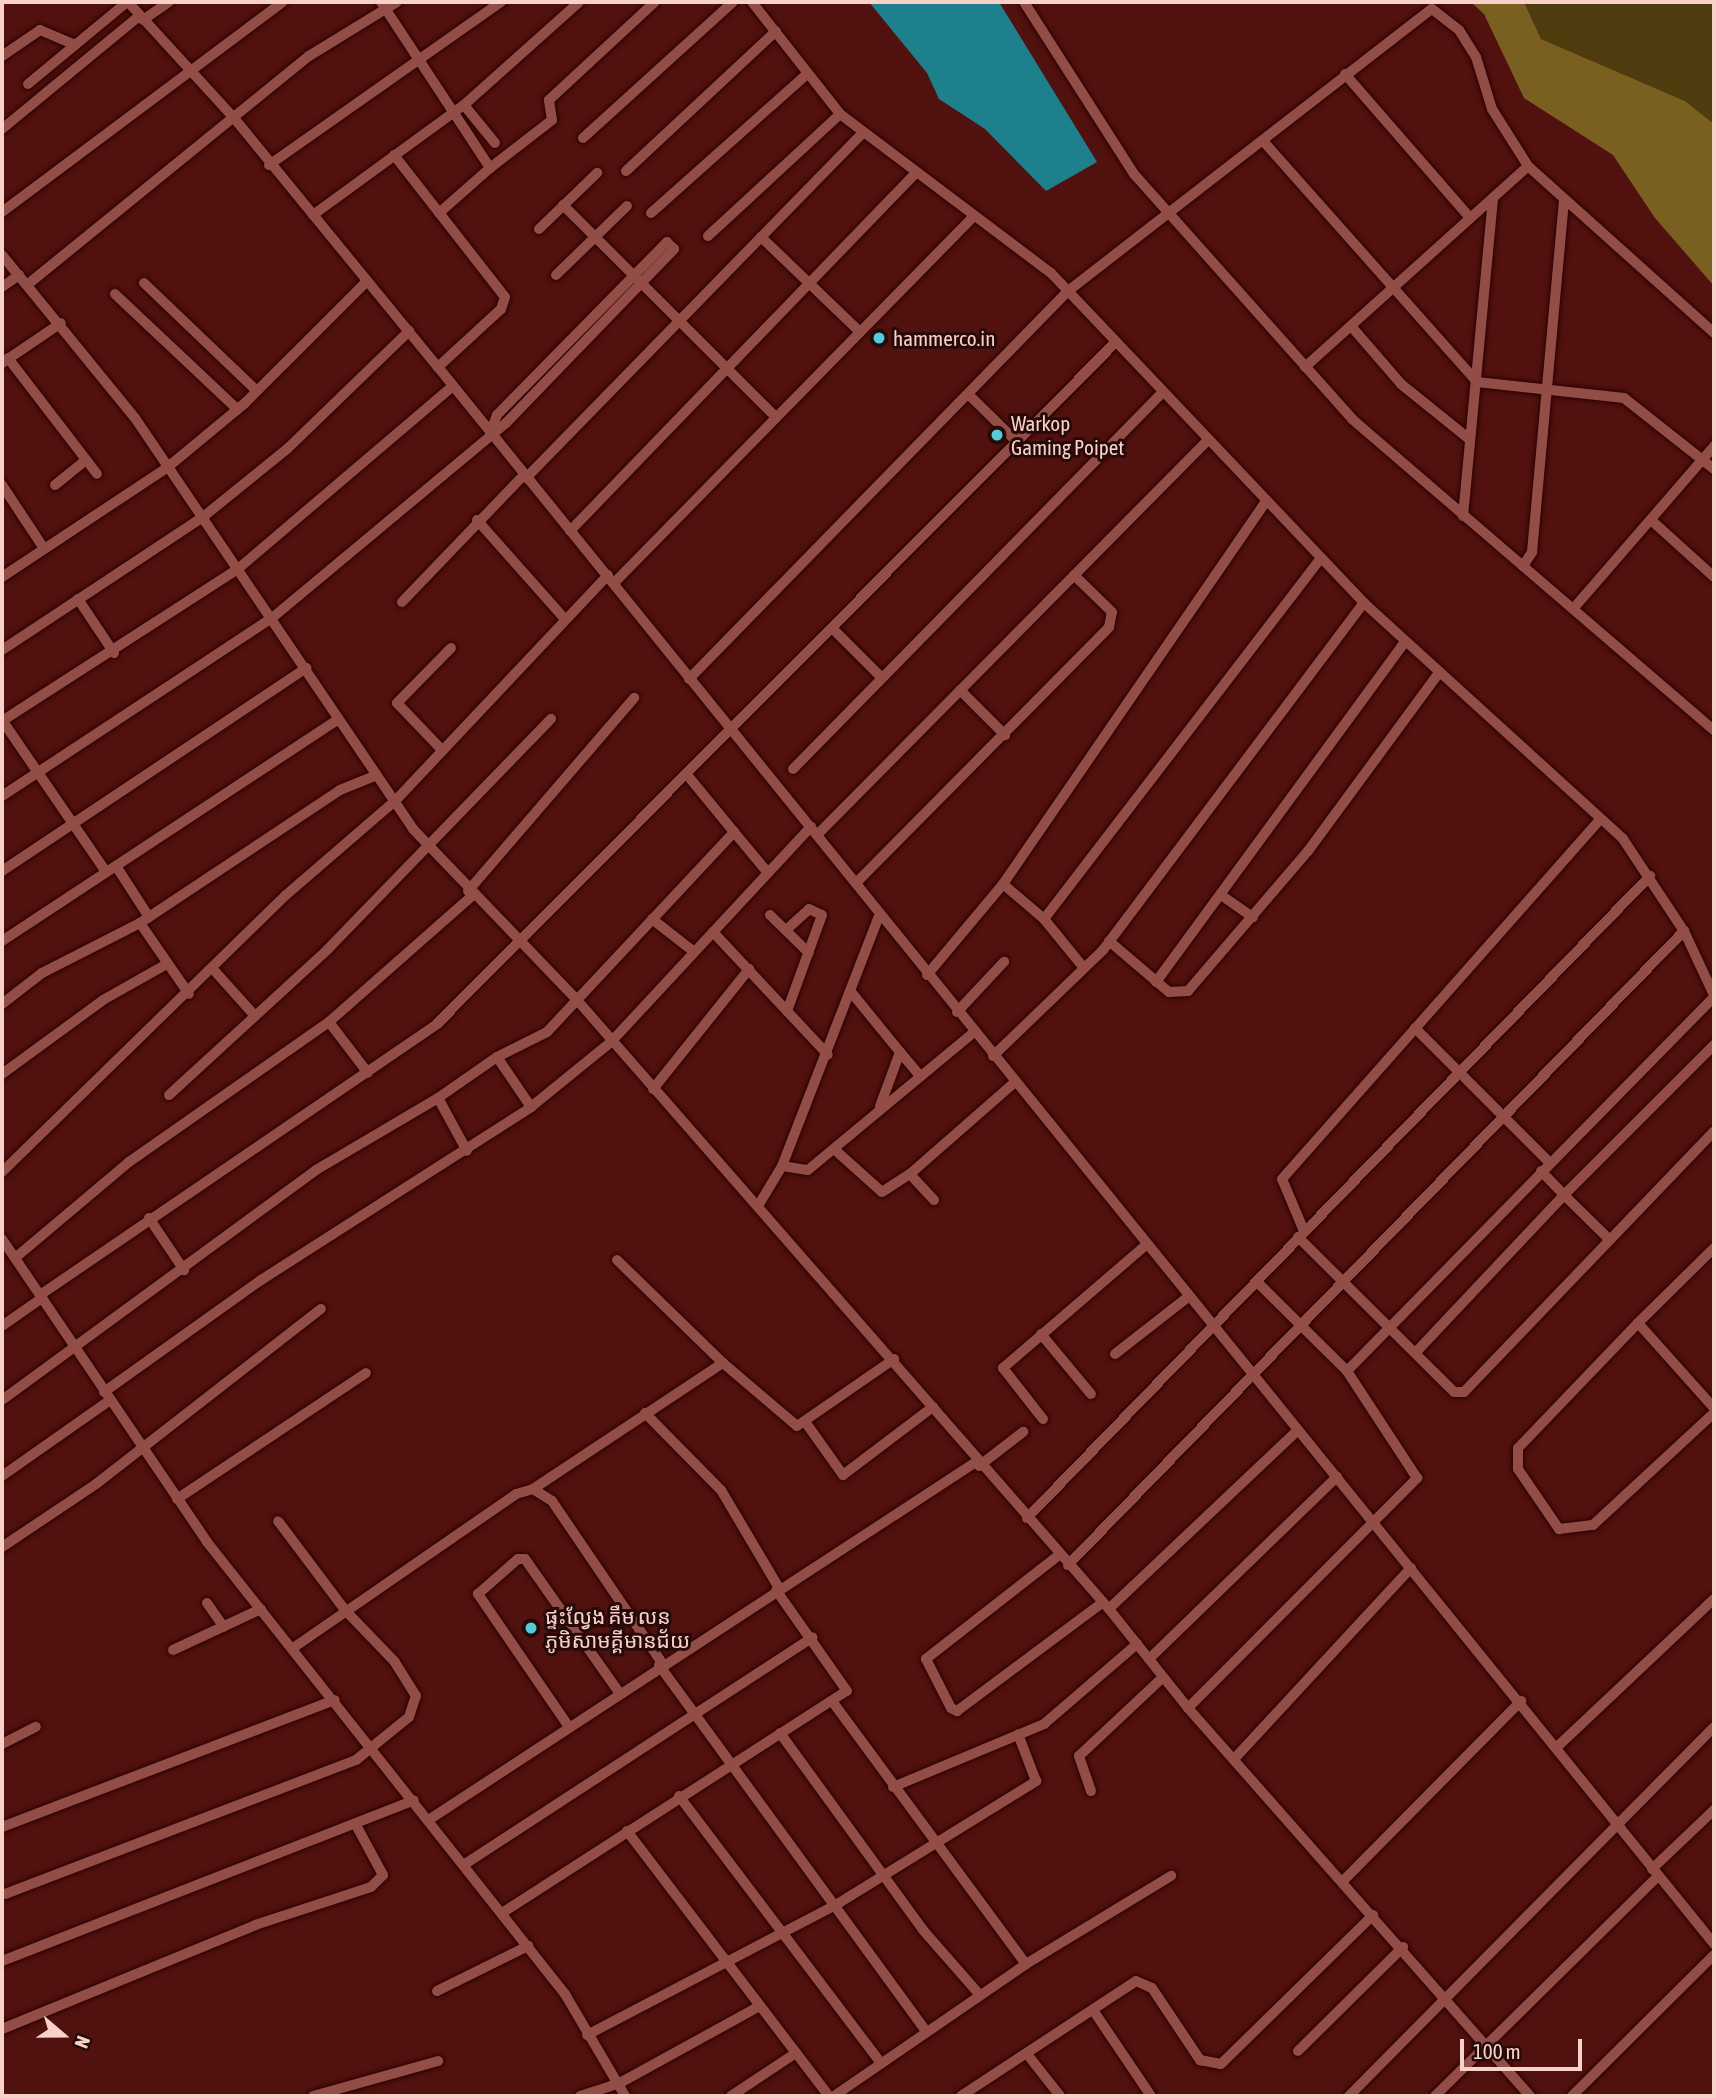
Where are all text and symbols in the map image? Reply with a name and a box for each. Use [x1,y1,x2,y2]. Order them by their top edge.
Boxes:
place label: hammerco.in [893,325,995,351]
marker: hammerco.in [871,330,887,346]
place label: Warkop Gaming Poipet [1011,410,1124,460]
marker: Warkop Gaming Poipet [989,427,1005,443]
place label: ផ្ទះល្វែង គឹម លន ភូមិសាមគ្គីមានជ័យ [545,1603,690,1653]
marker: ផ្ទះល្វែង គឹម លន ភូមិសាមគ្គីមានជ័យ [523,1620,539,1636]
north arrow [28,2000,98,2070]
scale bar [1464,2024,1586,2068]
text: N [70,2033,95,2051]
text: 100 m [1473,2039,1521,2063]

